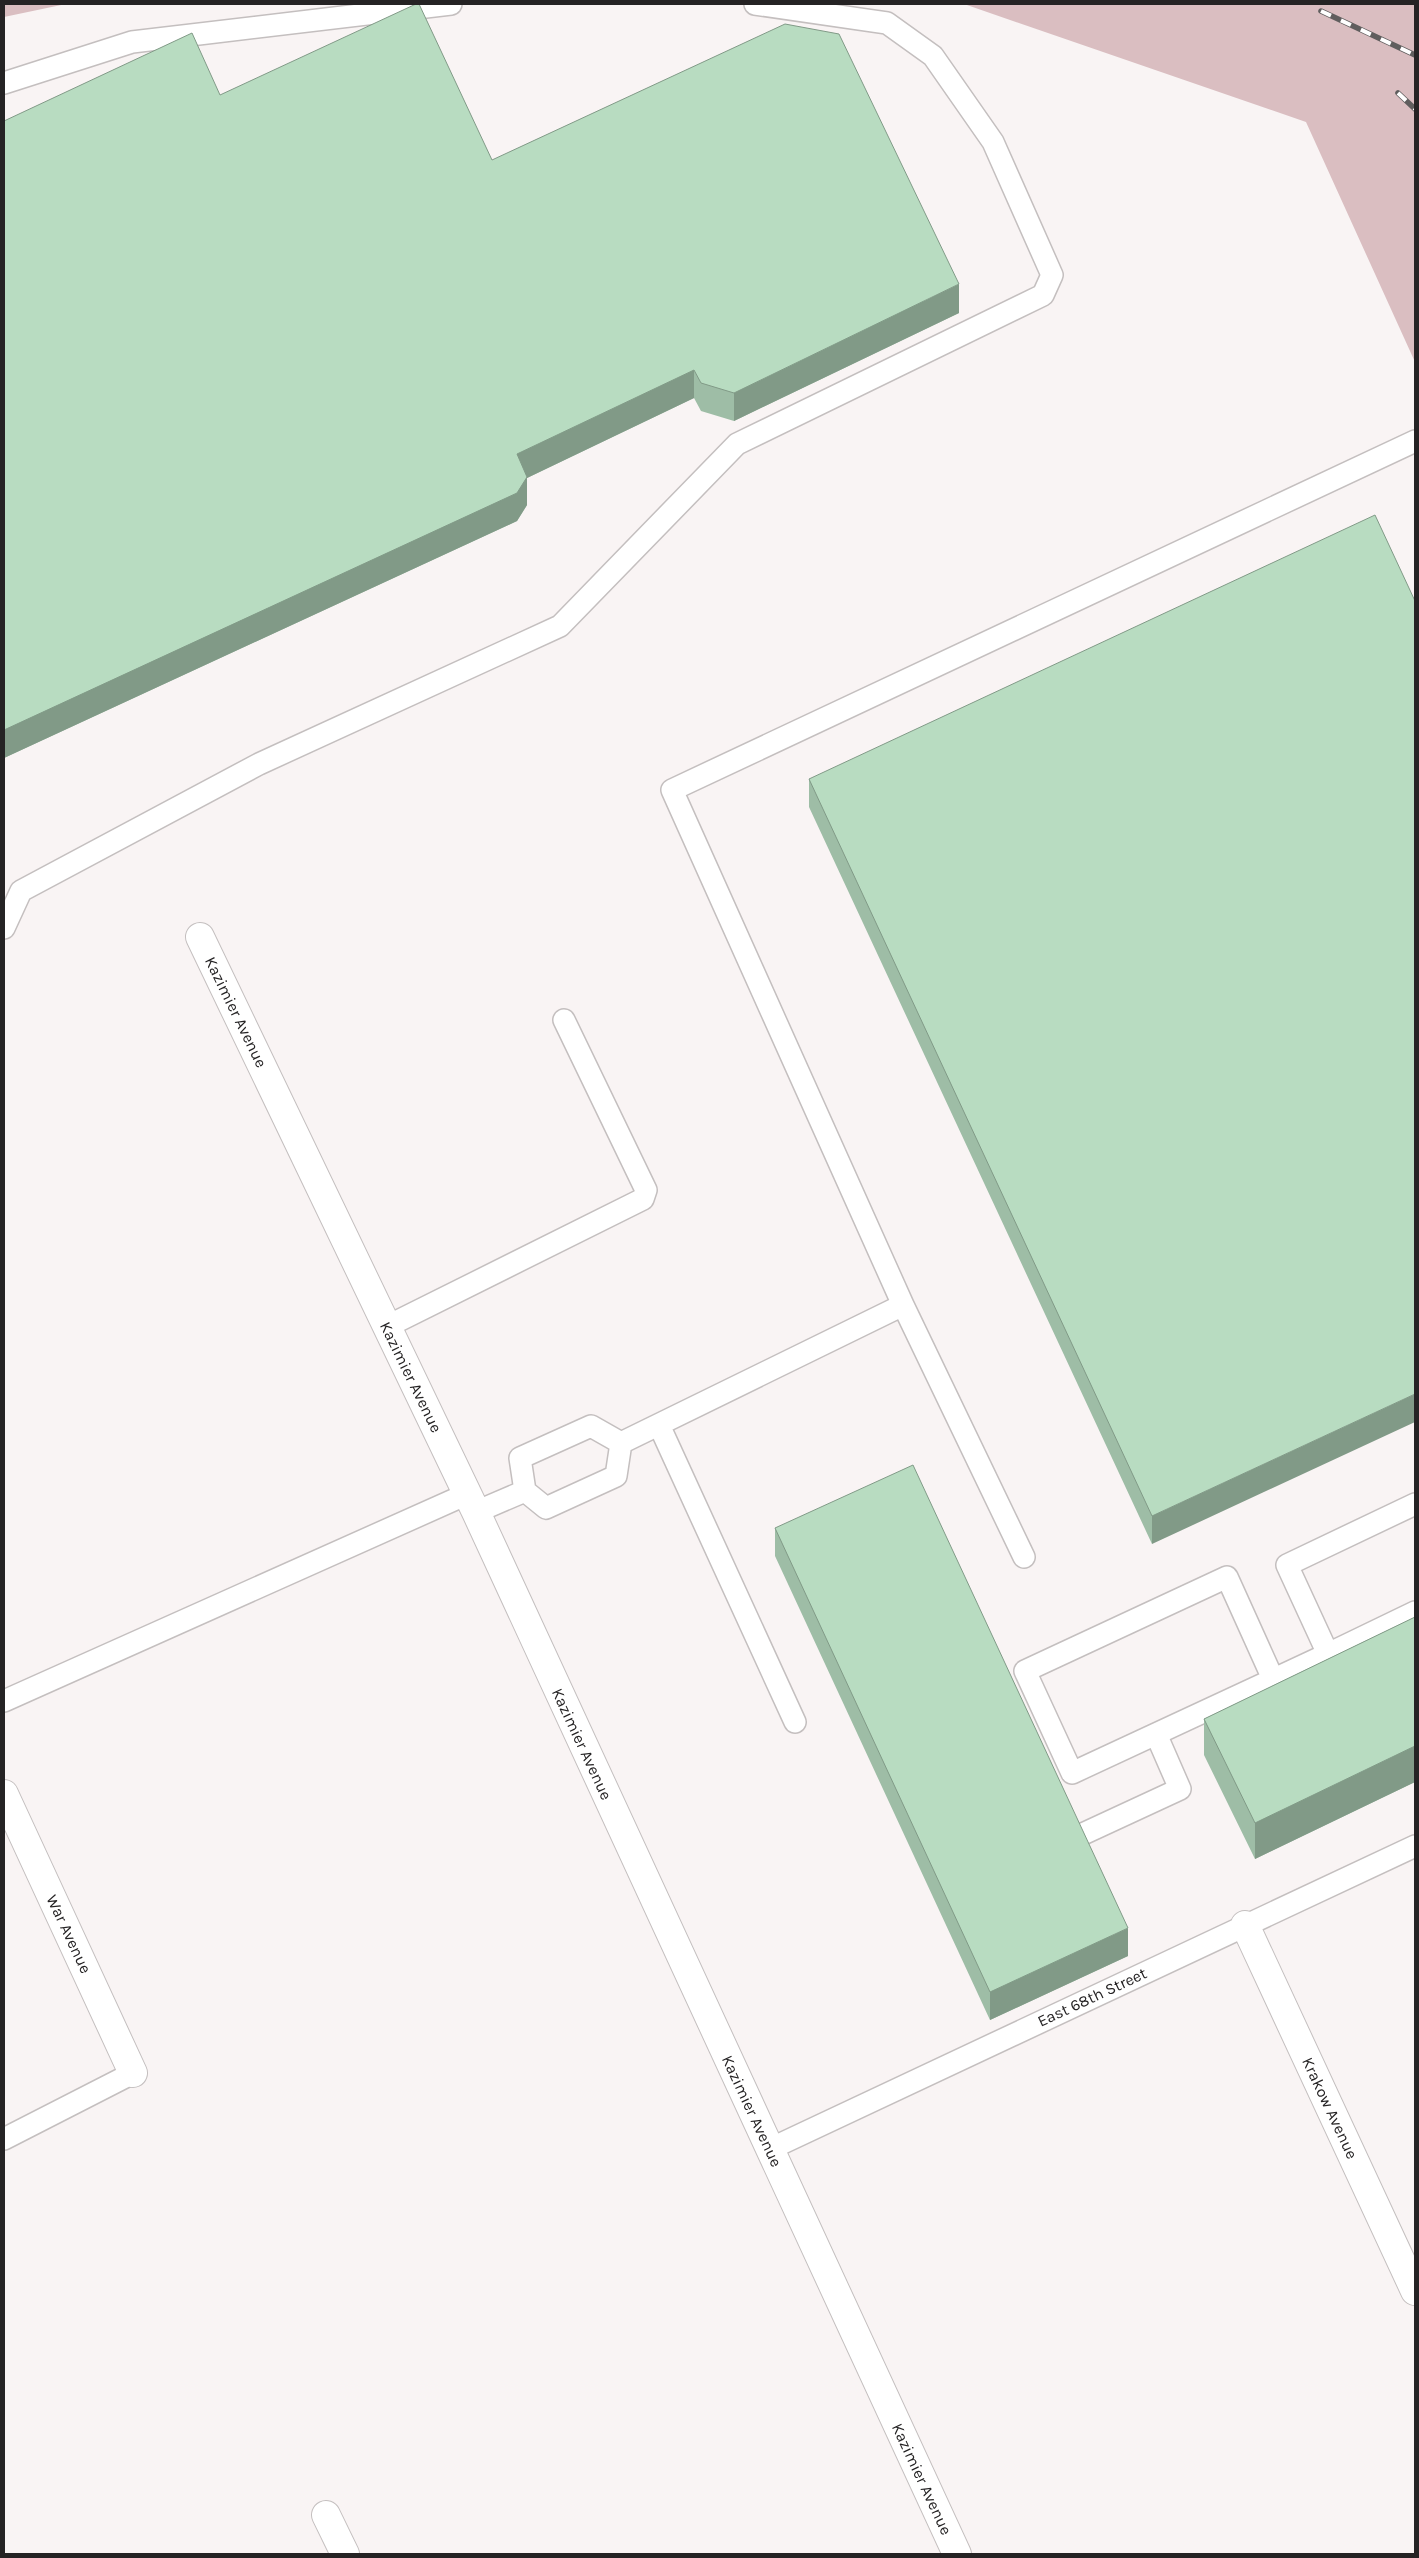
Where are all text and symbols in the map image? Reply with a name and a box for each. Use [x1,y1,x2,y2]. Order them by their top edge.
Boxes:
street label: Kazimier Avenue [201,953,271,1071]
street label: Kazimier Avenue [376,1318,446,1436]
street label: Kazimier Avenue [548,1685,616,1803]
street label: War Avenue [42,1892,96,1976]
street label: East 68th Street [1034,1963,1150,2031]
street label: Kazimier Avenue [718,2052,786,2170]
street label: Krakow Avenue [1298,2054,1362,2162]
street label: Kazimier Avenue [888,2420,956,2538]

